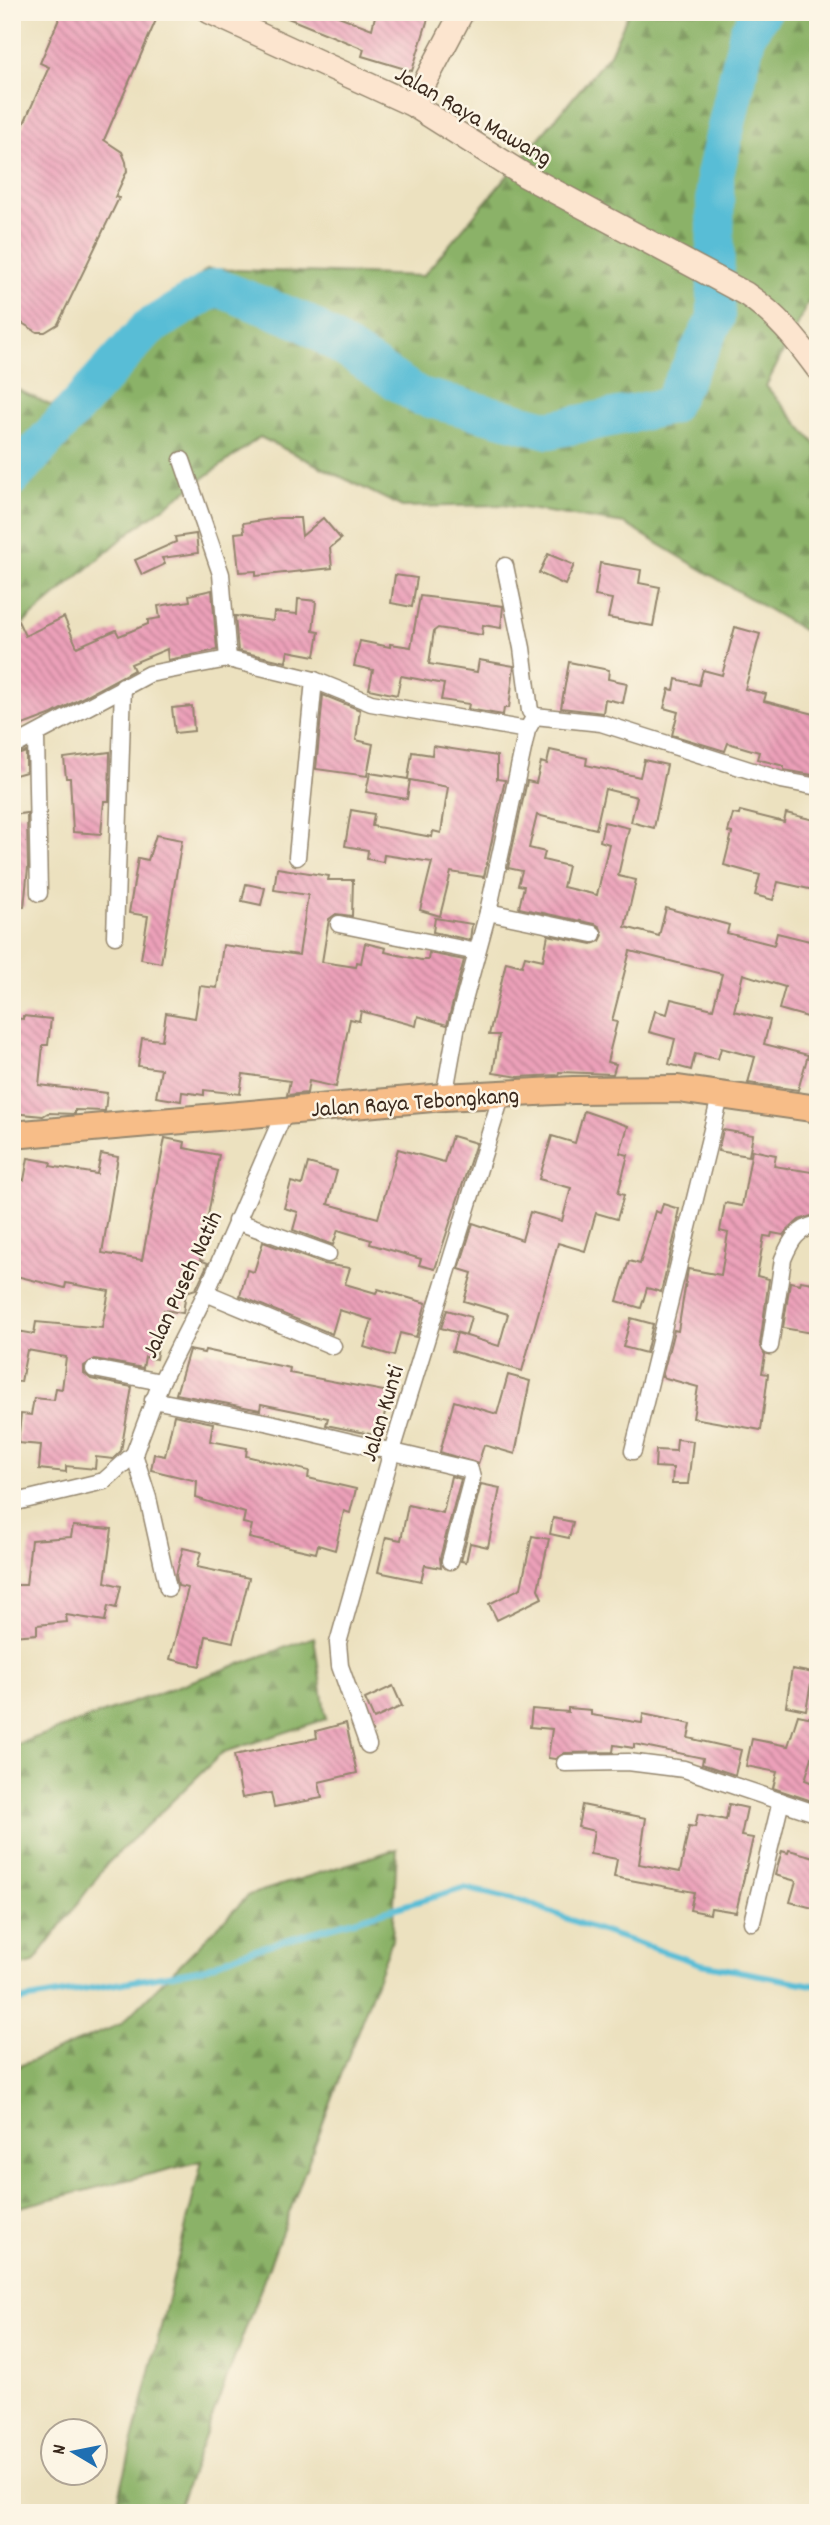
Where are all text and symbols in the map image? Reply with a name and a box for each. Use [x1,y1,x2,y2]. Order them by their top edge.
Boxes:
street label: Jalan Raya Mawang [388,59,557,176]
street label: Jalan Raya Tebongkang [310,1080,520,1128]
street label: Jalan Puseh Natih [135,1206,233,1365]
street label: Jalan Kunti [353,1361,415,1466]
north arrow [38,2416,108,2486]
text: N [47,2443,75,2457]

